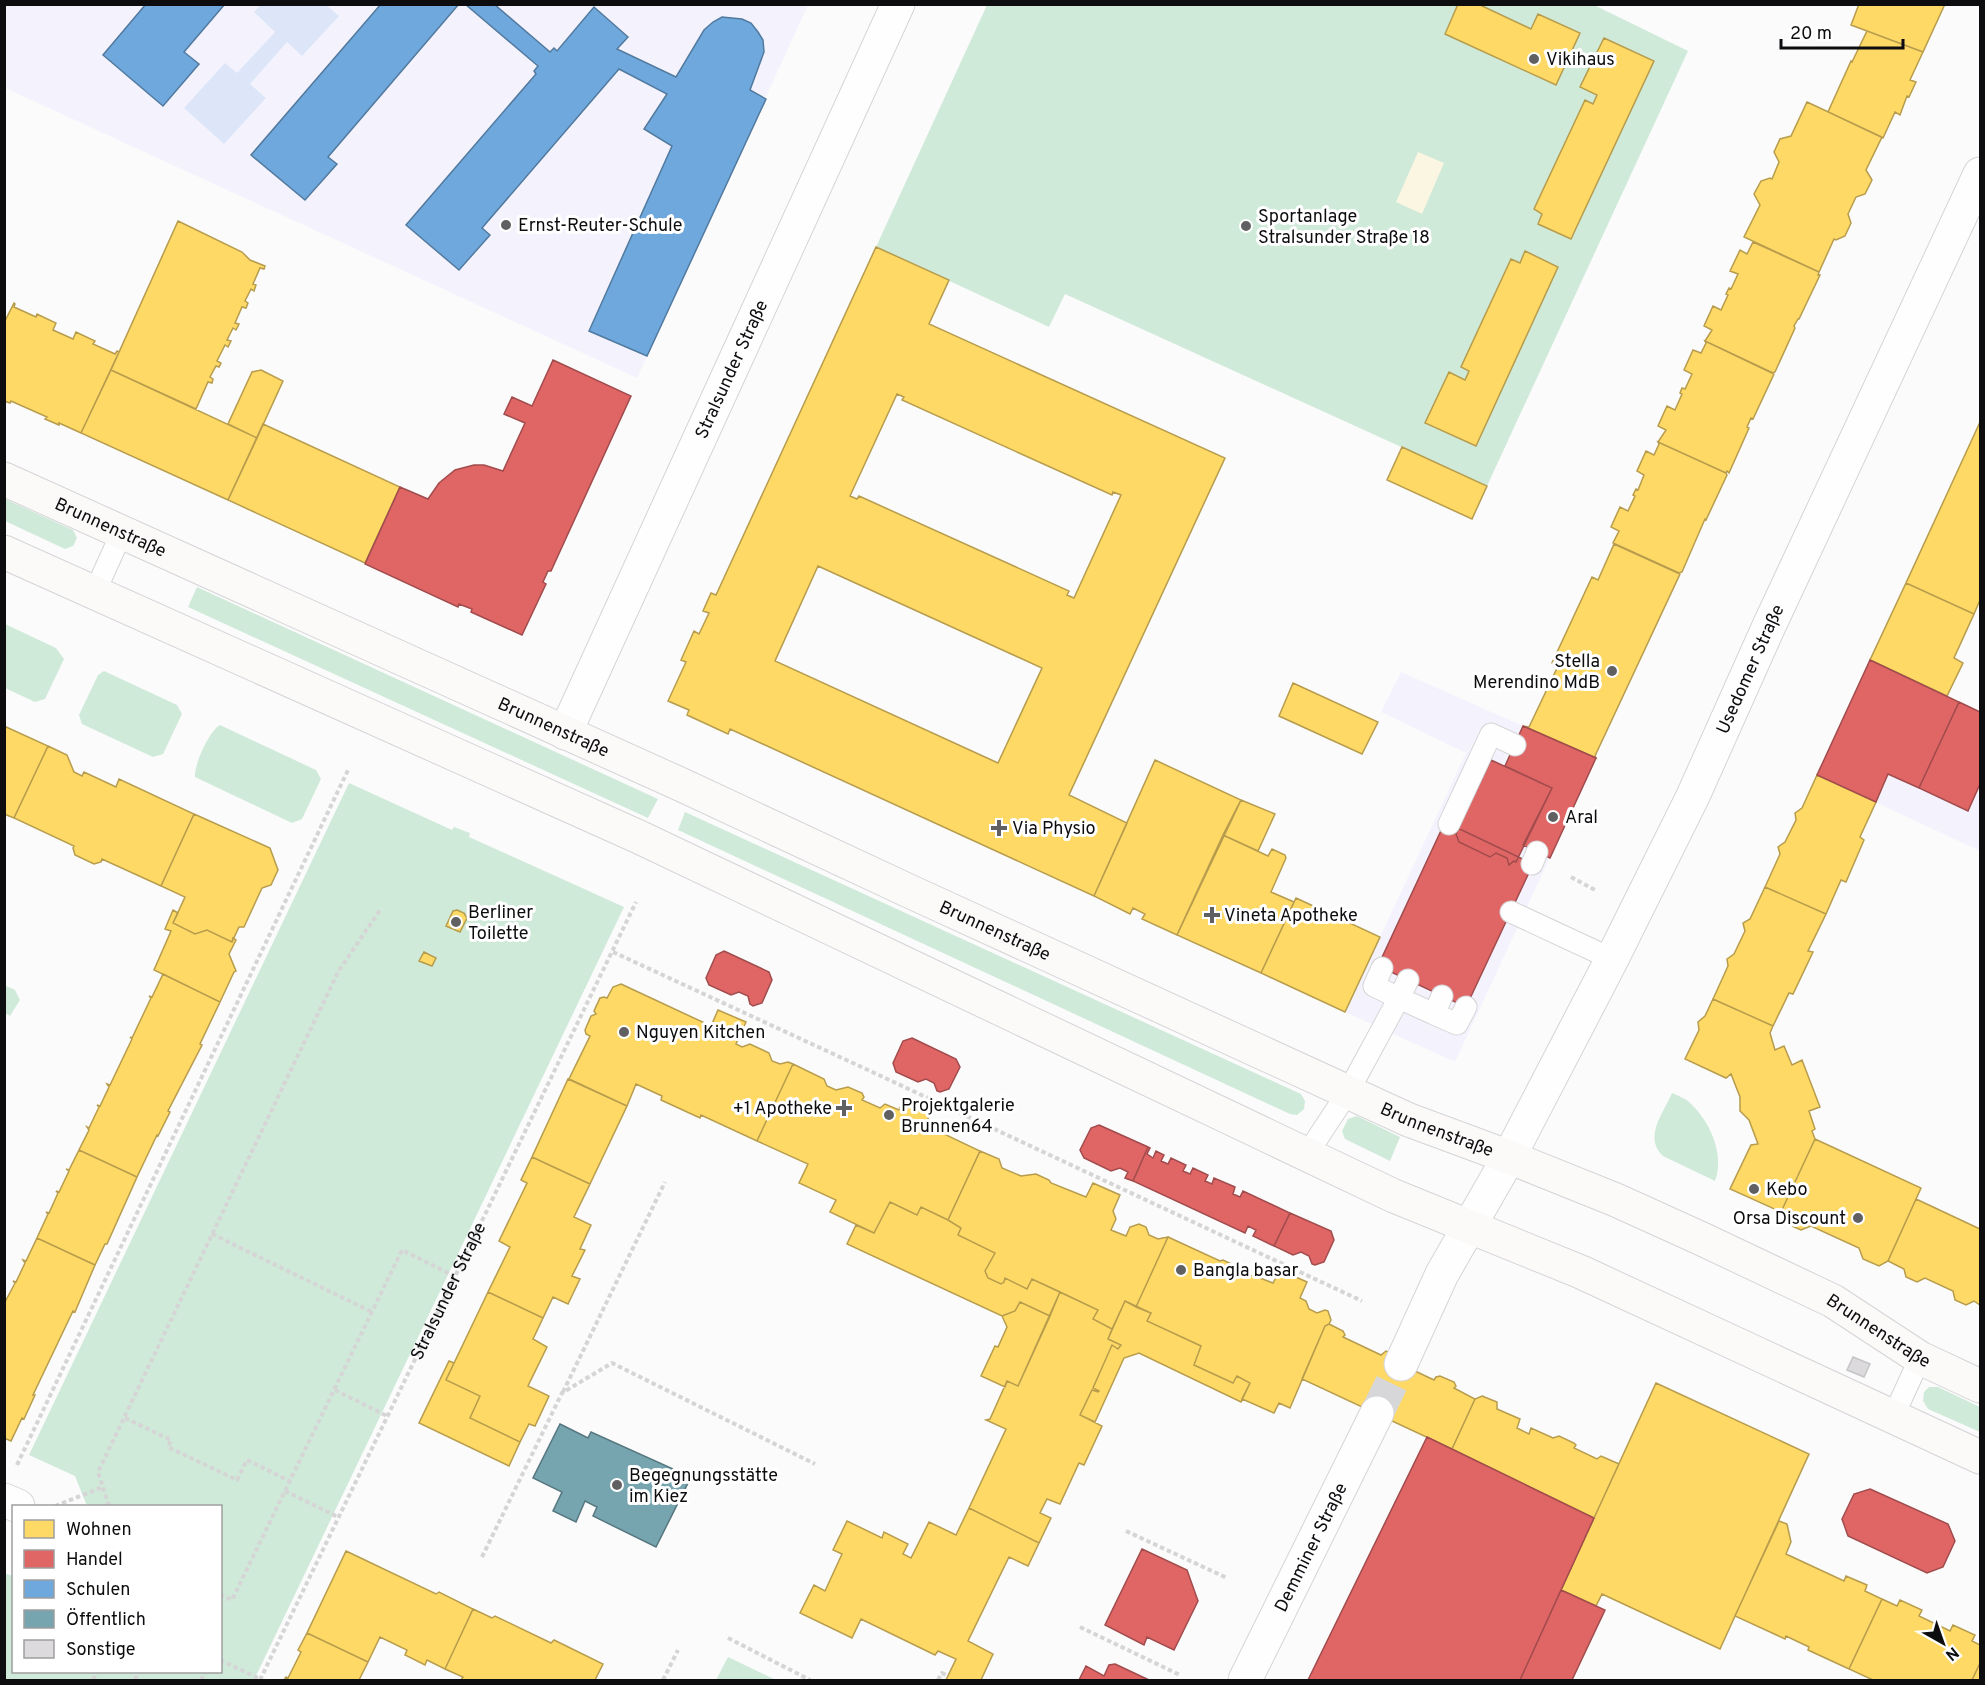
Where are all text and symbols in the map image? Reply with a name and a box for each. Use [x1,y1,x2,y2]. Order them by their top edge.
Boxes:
scale bar [1781,12,1902,50]
text: 20 m [1790,23,1832,46]
place label: Vikihaus [1546,49,1615,72]
marker: Vikihaus [1527,52,1541,66]
place label: Sportanlage Stralsunder Straße 18 [1258,206,1430,250]
place label: Ernst-Reuter-Schule [518,215,683,238]
marker: Ernst-Reuter-Schule [499,218,513,232]
marker: Sportanlage Stralsunder Straße 18 [1239,219,1253,233]
street label: Stralsunder Straße [691,297,774,443]
street label: Brunnenstraße [51,493,169,564]
street label: Usedomer Straße [1712,601,1790,738]
place label: Stella Merendino MdB [1473,651,1600,695]
marker: Stella Merendino MdB [1605,664,1619,678]
street label: Brunnenstraße [494,693,612,764]
place label: Aral [1565,807,1598,830]
marker: Aral [1546,810,1560,824]
place label: Via Physio [1012,818,1096,841]
marker: Via Physio [990,819,1008,837]
street label: Brunnenstraße [935,896,1054,967]
place label: Berliner Toilette [468,902,533,946]
place label: Vineta Apotheke [1224,905,1358,928]
marker: Vineta Apotheke [1205,908,1219,922]
marker: Berliner Toilette [449,915,463,929]
place label: Nguyen Kitchen [636,1022,765,1045]
marker: Nguyen Kitchen [617,1025,631,1039]
place label: Projektgalerie Brunnen64 [901,1095,1015,1139]
place label: +1 Apotheke [732,1098,832,1121]
street label: Brunnenstraße [1376,1098,1496,1163]
marker: +1 Apotheke [837,1101,851,1115]
marker: Projektgalerie Brunnen64 [882,1108,896,1122]
place label: Kebo [1766,1179,1808,1202]
marker: Kebo [1747,1182,1761,1196]
place label: Orsa Discount [1733,1208,1846,1231]
marker: Orsa Discount [1851,1211,1865,1225]
street label: Stralsunder Straße [406,1219,492,1364]
place label: Bangla basar [1193,1260,1298,1283]
marker: Bangla basar [1174,1263,1188,1277]
street label: Brunnenstraße [1821,1290,1934,1374]
place label: Begegnungsstätte im Kiez [629,1465,778,1509]
marker: Begegnungsstätte im Kiez [610,1478,624,1492]
street label: Demminer Straße [1270,1480,1354,1616]
legend [12,1505,222,1673]
text: Wohnen [66,1519,132,1542]
text: Handel [66,1549,123,1572]
text: Schulen [66,1579,130,1602]
text: Öffentlich [66,1607,146,1632]
north arrow [1913,1613,1973,1673]
text: Sonstige [66,1639,136,1662]
text: N [1941,1642,1962,1664]

